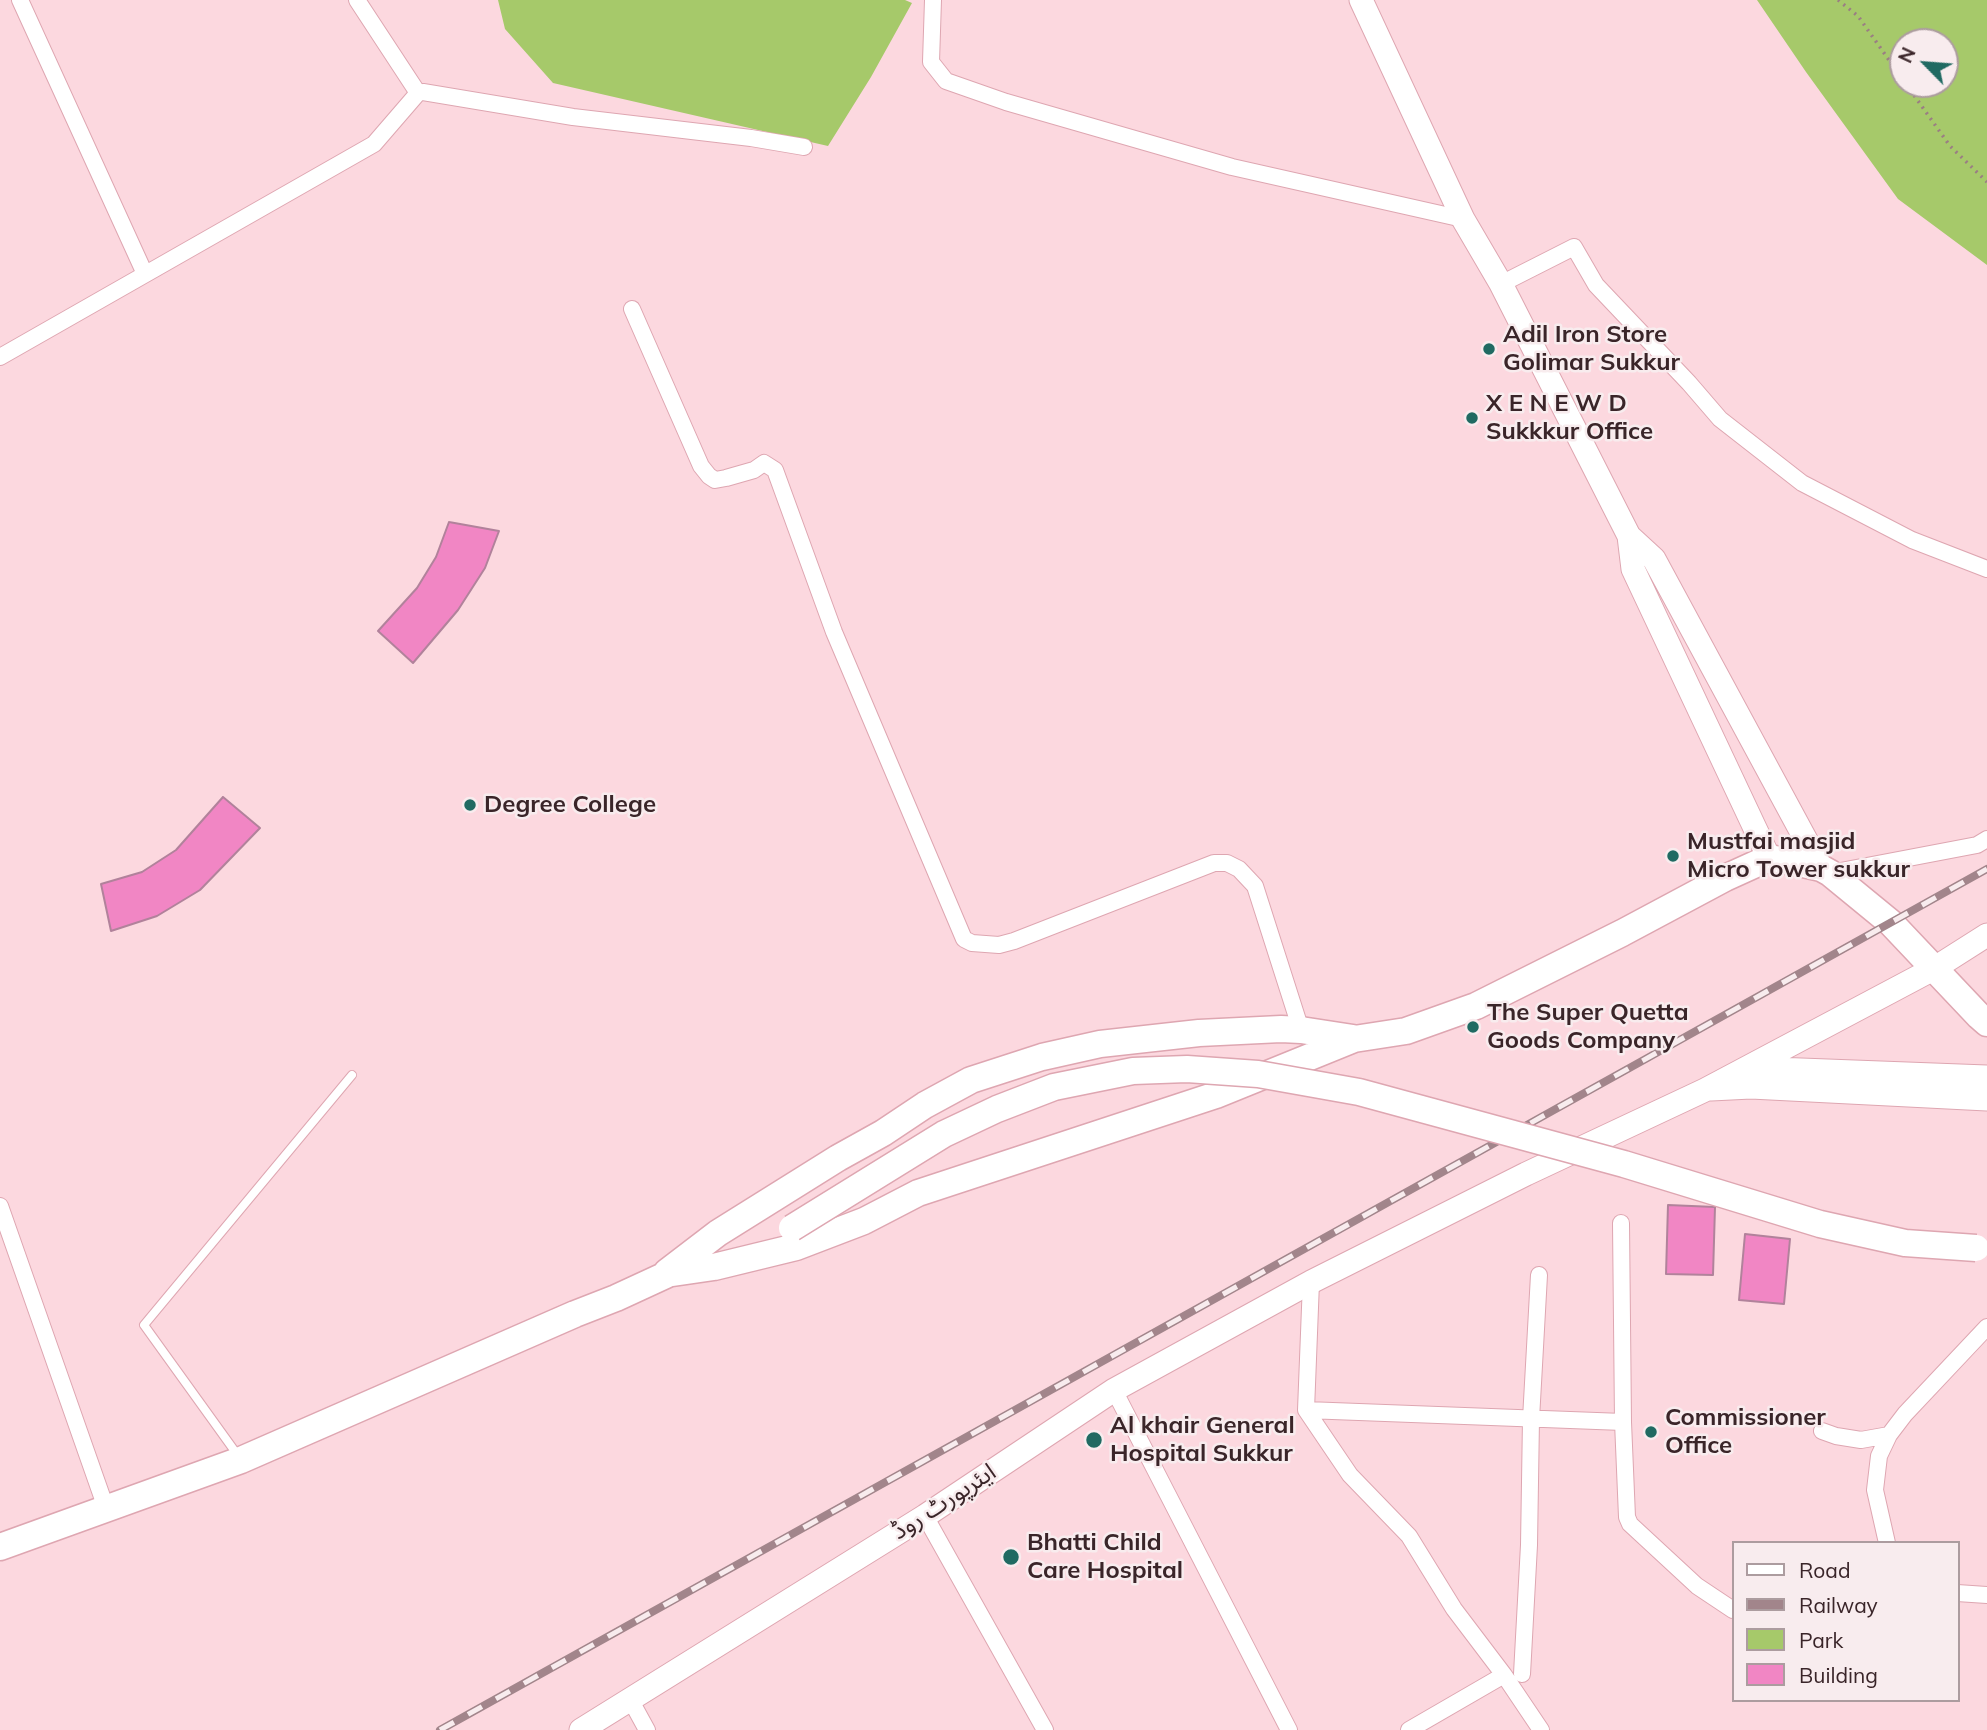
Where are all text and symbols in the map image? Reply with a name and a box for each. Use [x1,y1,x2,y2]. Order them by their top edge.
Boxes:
north arrow [1889,28,1959,98]
text: N [1893,43,1921,67]
place label: Adil Iron Store Golimar Sukkur [1503,321,1680,377]
marker: Adil Iron Store Golimar Sukkur [1481,341,1497,357]
place label: X E N E W D Sukkkur Office [1486,390,1653,446]
marker: X E N E W D Sukkkur Office [1464,410,1480,426]
place label: Degree College [484,791,656,819]
marker: Degree College [462,797,478,813]
place label: Mustfai masjid Micro Tower sukkur [1687,828,1910,884]
marker: Mustfai masjid Micro Tower sukkur [1665,848,1681,864]
place label: The Super Quetta Goods Company [1487,999,1689,1055]
marker: The Super Quetta Goods Company [1465,1019,1481,1035]
place label: Commissioner Office [1665,1404,1826,1460]
place label: Al khair General Hospital Sukkur [1110,1412,1295,1468]
marker: Commissioner Office [1643,1424,1659,1440]
marker: Al khair General Hospital Sukkur [1084,1430,1104,1450]
street label: ایئرپورٹ روڈ [887,1458,1001,1546]
place label: Bhatti Child Care Hospital [1027,1529,1183,1585]
legend [1731,1541,1959,1702]
marker: Bhatti Child Care Hospital [1001,1547,1021,1567]
text: Road [1799,1557,1850,1583]
text: Railway [1799,1592,1878,1618]
text: Park [1799,1627,1843,1653]
text: Building [1799,1662,1878,1688]

